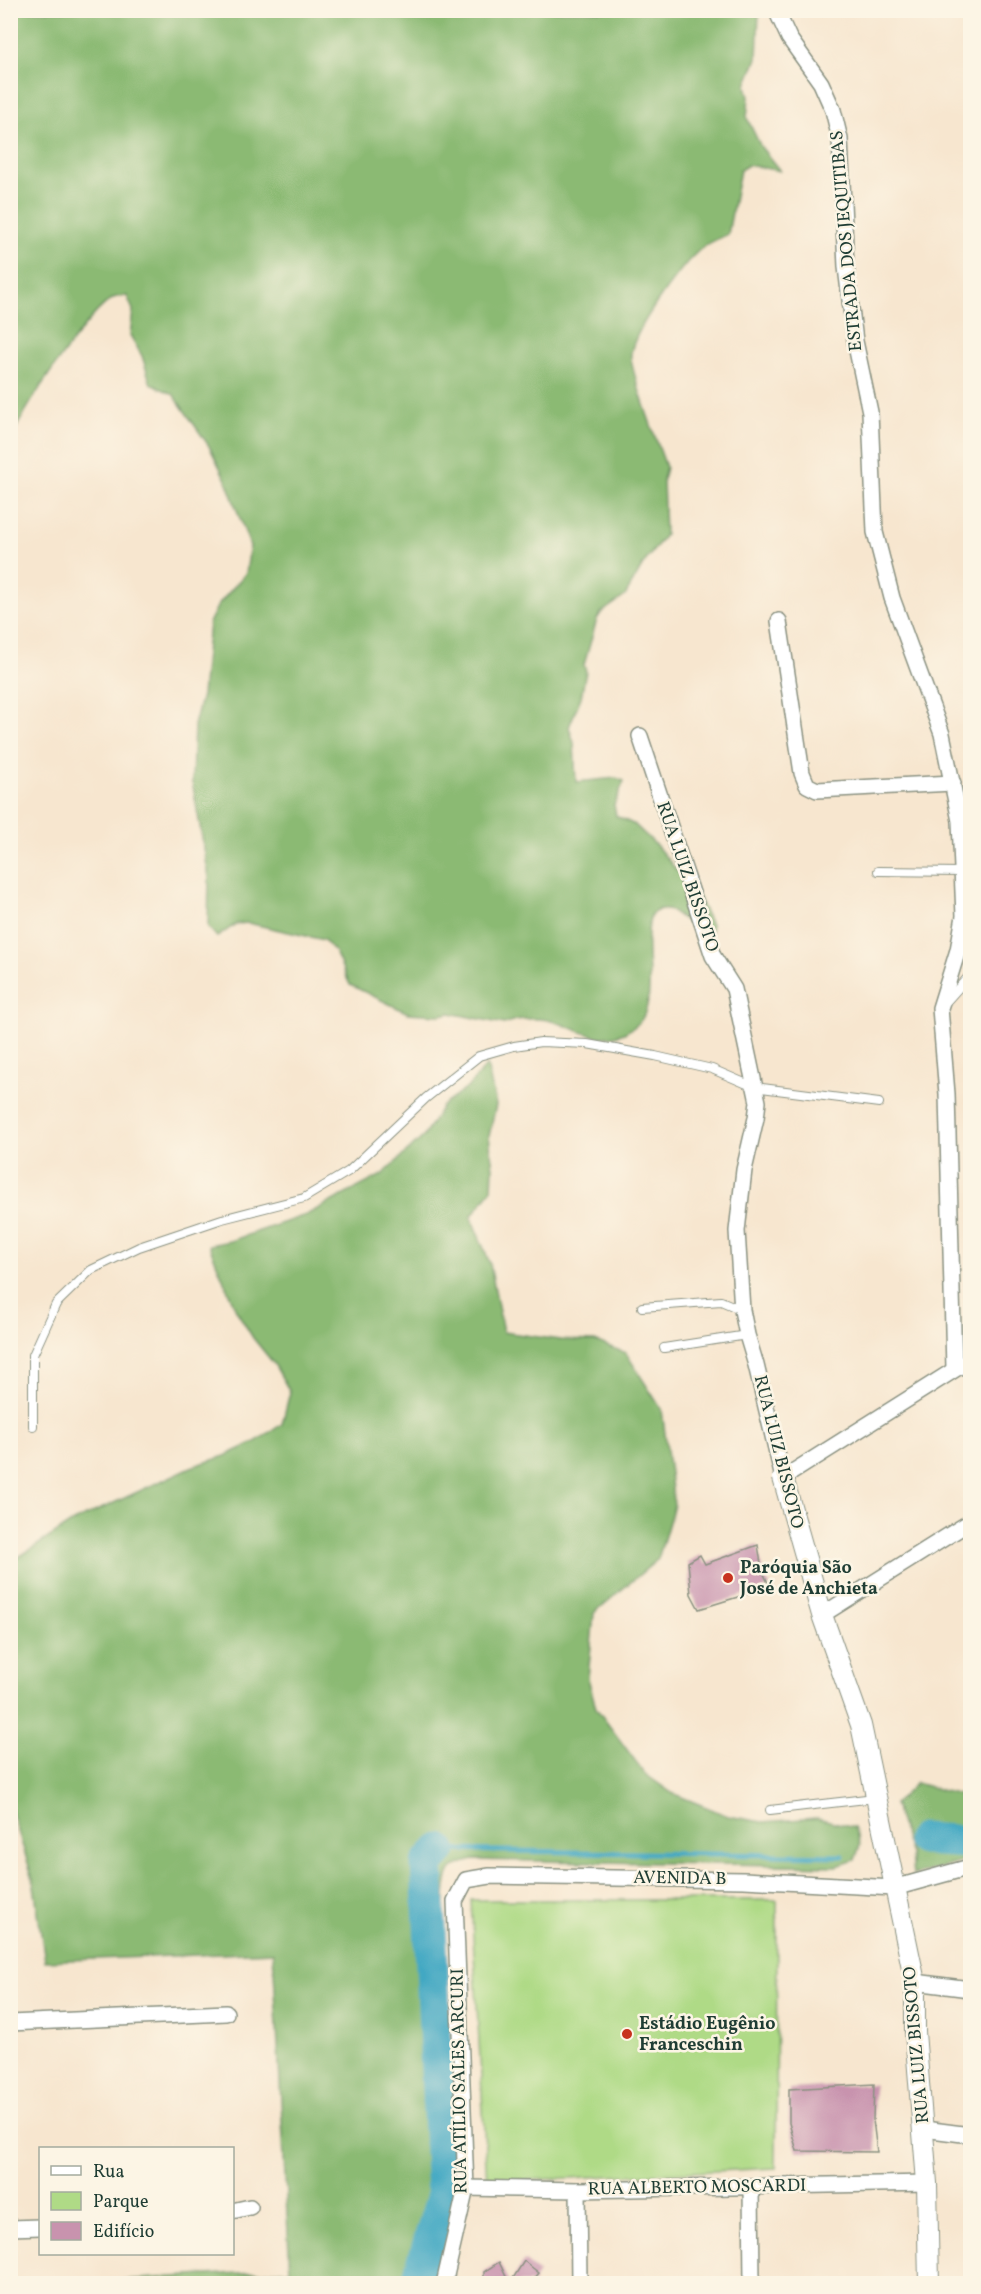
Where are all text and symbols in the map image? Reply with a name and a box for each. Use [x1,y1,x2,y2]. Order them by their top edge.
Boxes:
street label: ESTRADA DOS JEQUITIBAS [825,130,869,352]
street label: RUA LUIZ BISSOTO [650,798,724,956]
street label: RUA LUIZ BISSOTO [747,1373,809,1531]
place label: Paróquia São José de Anchieta [739,1556,878,1602]
marker: Paróquia São José de Anchieta [721,1571,735,1585]
street label: AVENIDA B [633,1866,727,1892]
street label: RUA LUIZ BISSOTO [898,1965,936,2125]
street label: RUA ATÍLIO SALES ARCURI [446,1968,474,2194]
place label: Estádio Eugênio Franceschin [639,2012,775,2058]
marker: Estádio Eugênio Franceschin [620,2027,634,2041]
legend [39,2147,234,2255]
text: Rua [93,2160,124,2185]
street label: RUA ALBERTO MOSCARDI [587,2174,807,2202]
text: Parque [93,2190,148,2215]
text: Edifício [93,2220,154,2245]

